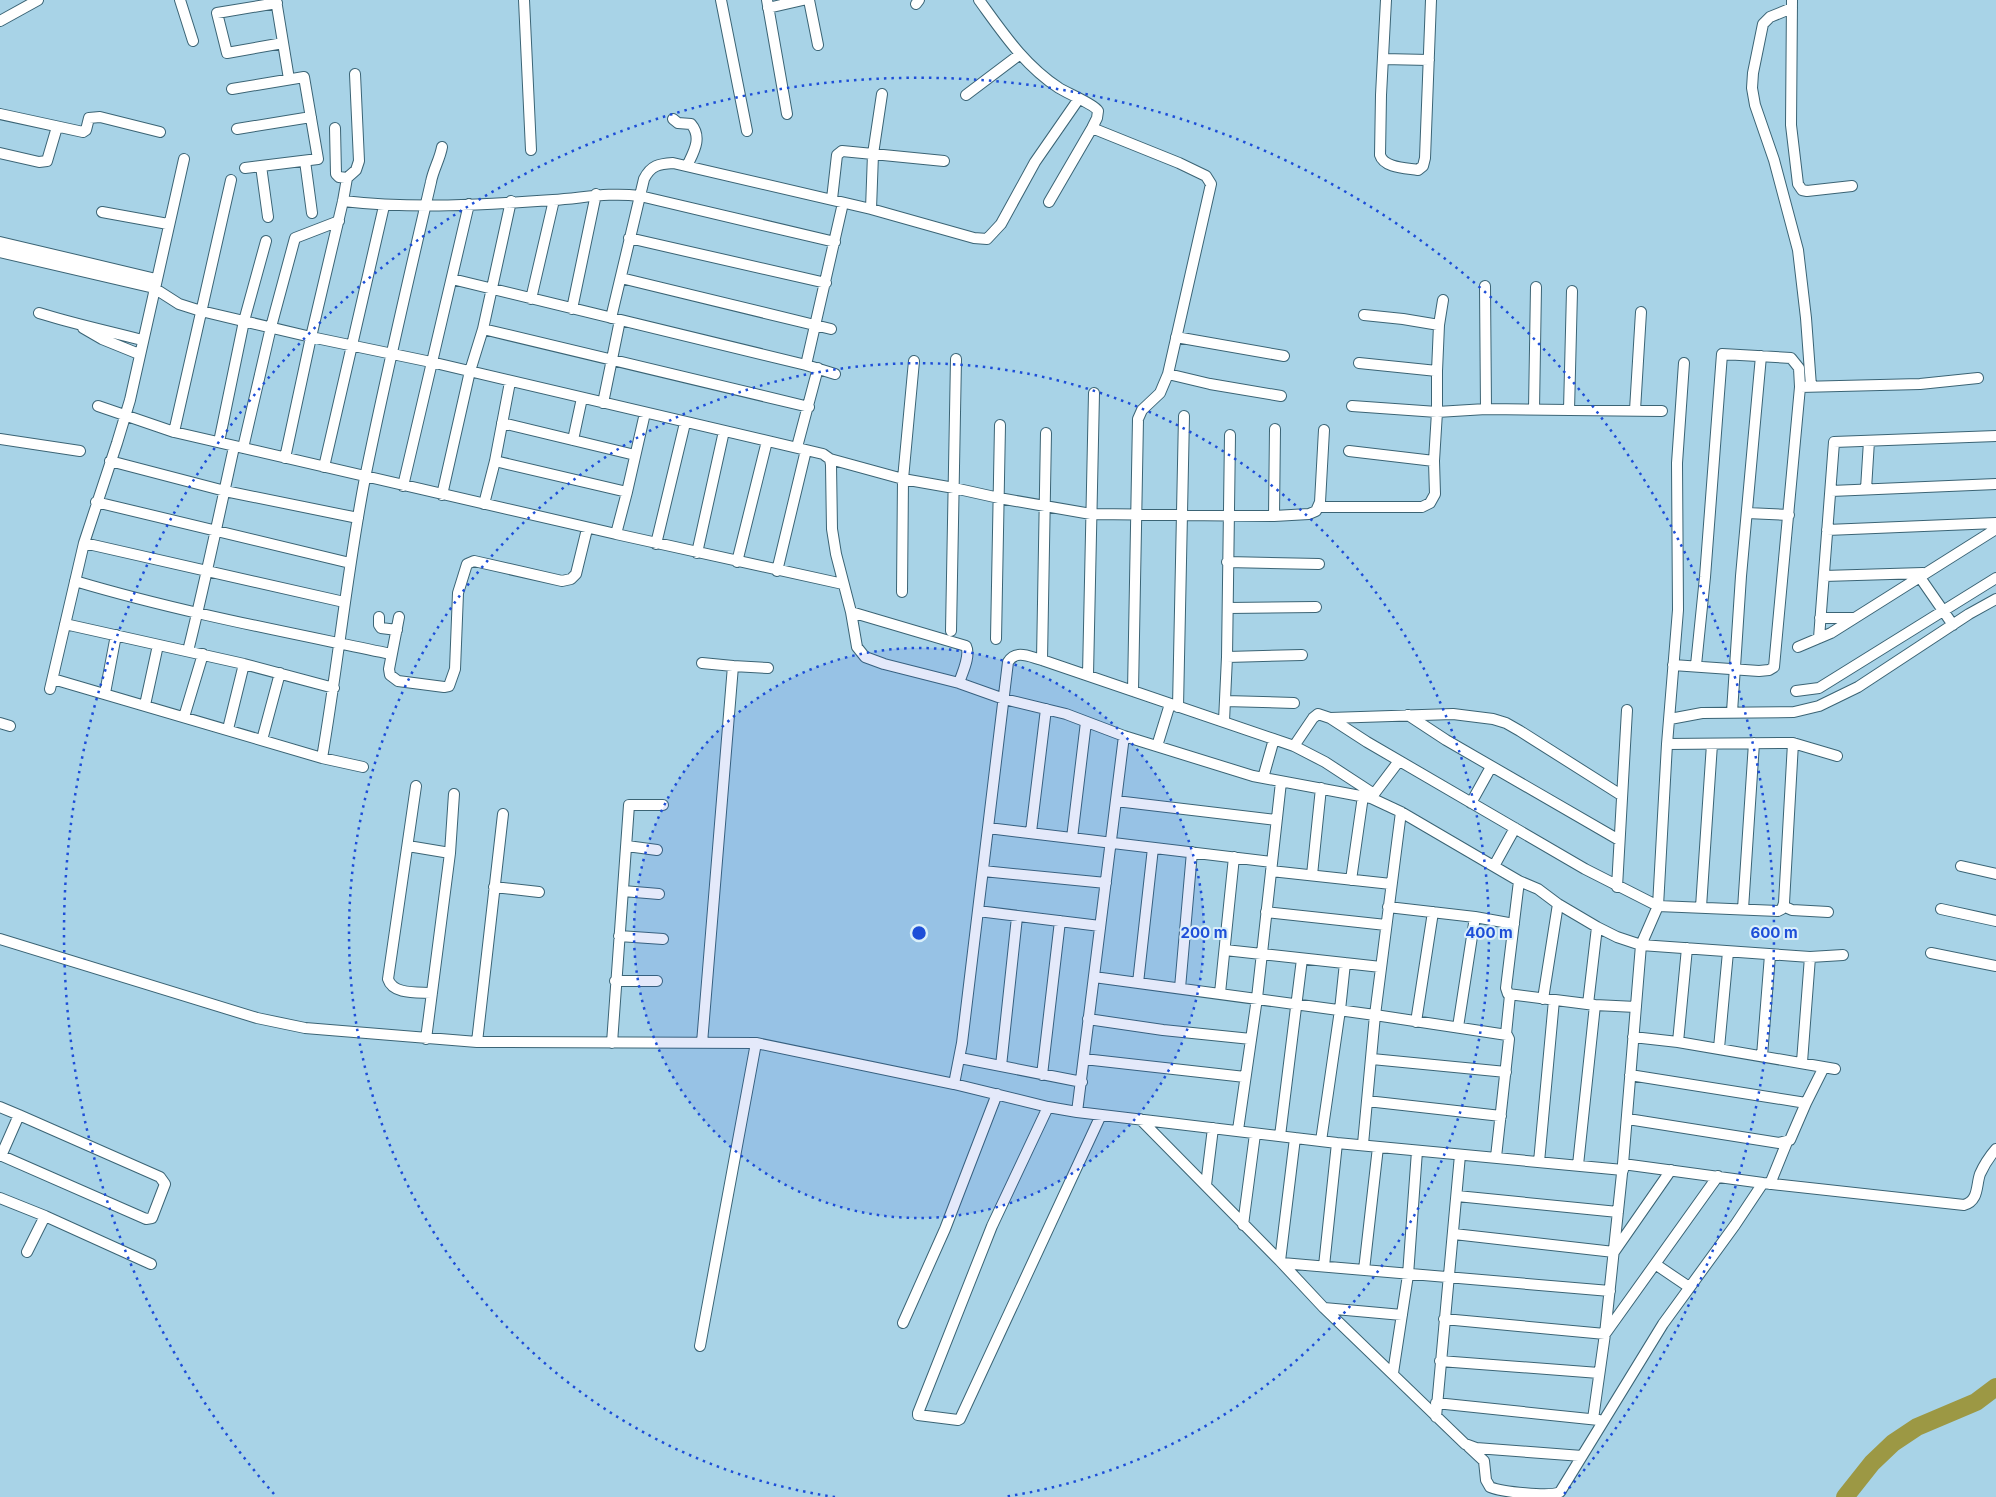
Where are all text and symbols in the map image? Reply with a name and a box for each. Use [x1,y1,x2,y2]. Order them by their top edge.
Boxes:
text: 200 m [1181,923,1227,942]
text: 400 m [1465,923,1513,942]
text: 600 m [1750,923,1798,942]
centre of rings [910,924,928,942]

